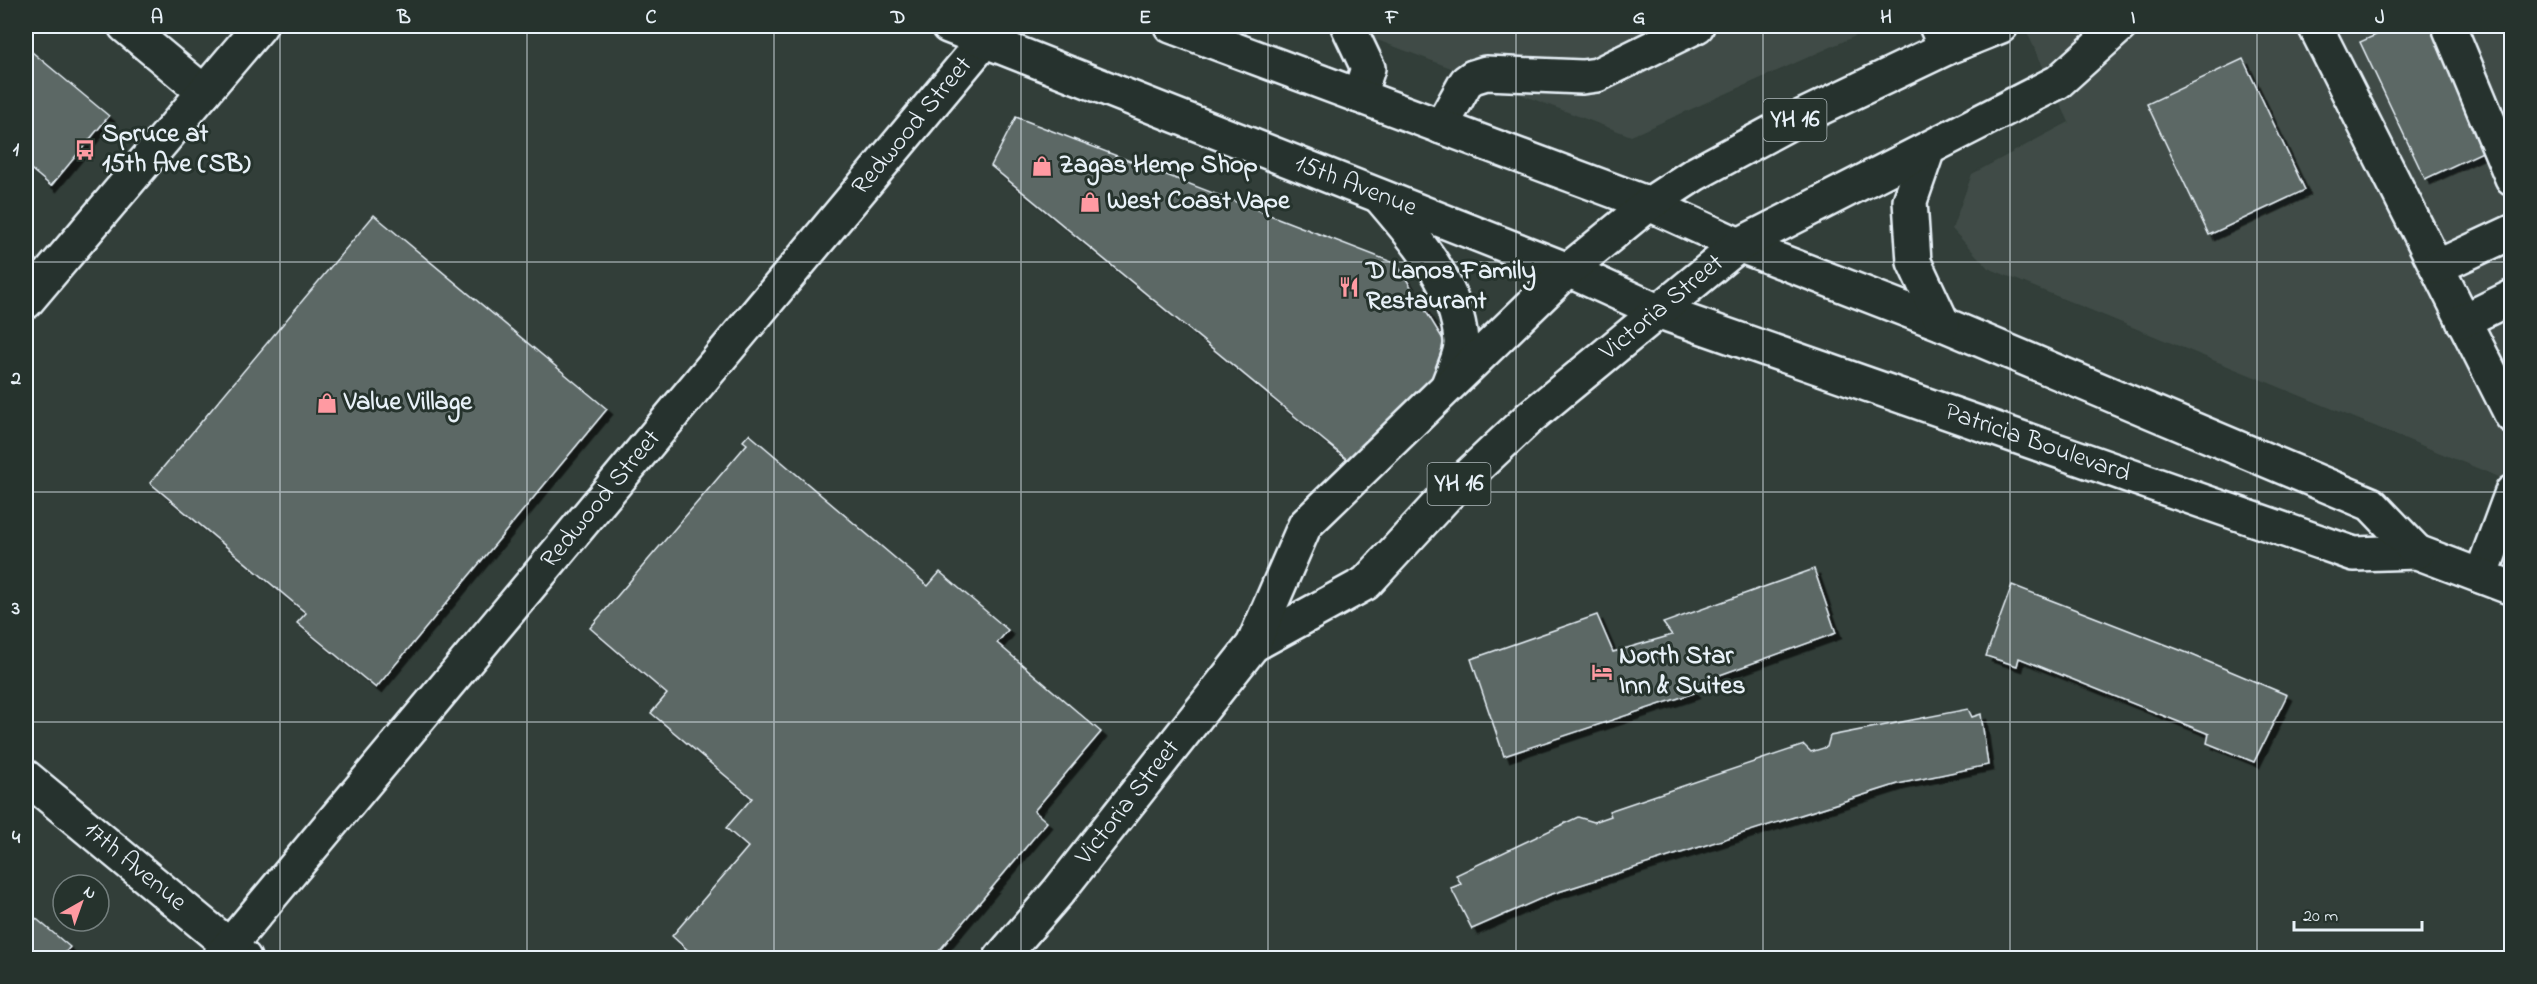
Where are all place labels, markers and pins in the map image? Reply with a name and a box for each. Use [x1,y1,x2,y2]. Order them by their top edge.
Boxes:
place label: Spruce at 15th Ave (SB) [102,116,251,184]
bus stop icon: Spruce at 15th Ave (SB) [73,138,97,162]
place label: Zagas Hemp Shop [1059,147,1258,186]
shop icon: Zagas Hemp Shop [1030,154,1054,178]
place label: West Coast Vape [1107,183,1291,221]
shop icon: West Coast Vape [1078,190,1102,214]
place label: D Lanos Family Restaurant [1365,253,1536,321]
restaurant icon: D Lanos Family Restaurant [1337,275,1361,299]
place label: Value Village [343,384,473,423]
shop icon: Value Village [315,391,339,415]
place label: North Star Inn & Suites [1619,638,1745,706]
hotel icon: North Star Inn & Suites [1590,660,1614,684]

